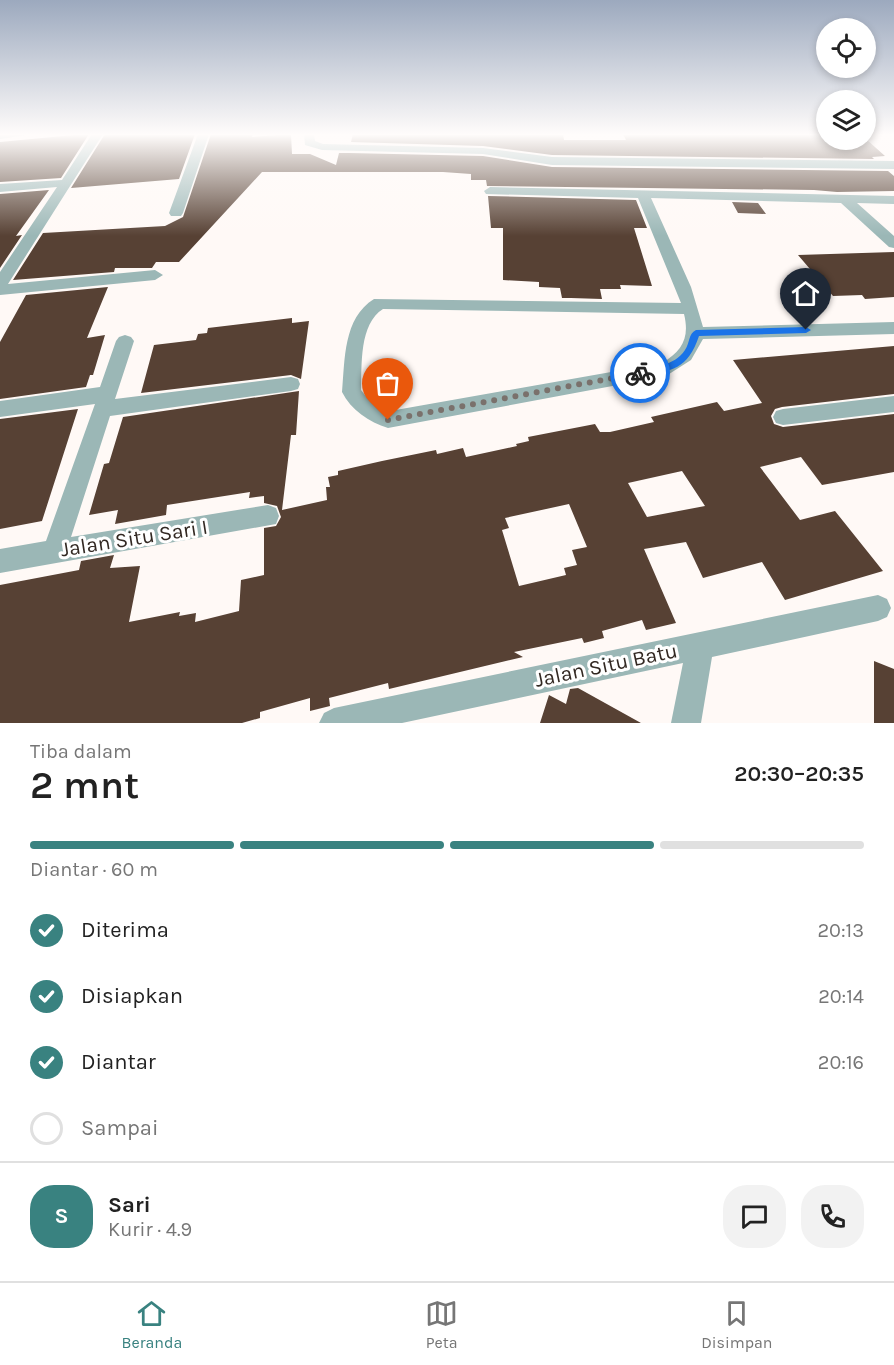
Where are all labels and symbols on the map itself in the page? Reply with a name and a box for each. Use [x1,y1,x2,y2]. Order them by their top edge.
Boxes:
pin [780,268,831,330]
courier [610,343,670,403]
pin [362,358,413,420]
street label: Jalan Situ Sari I [59,515,209,561]
street label: Jalan Situ Batu [533,638,679,692]

